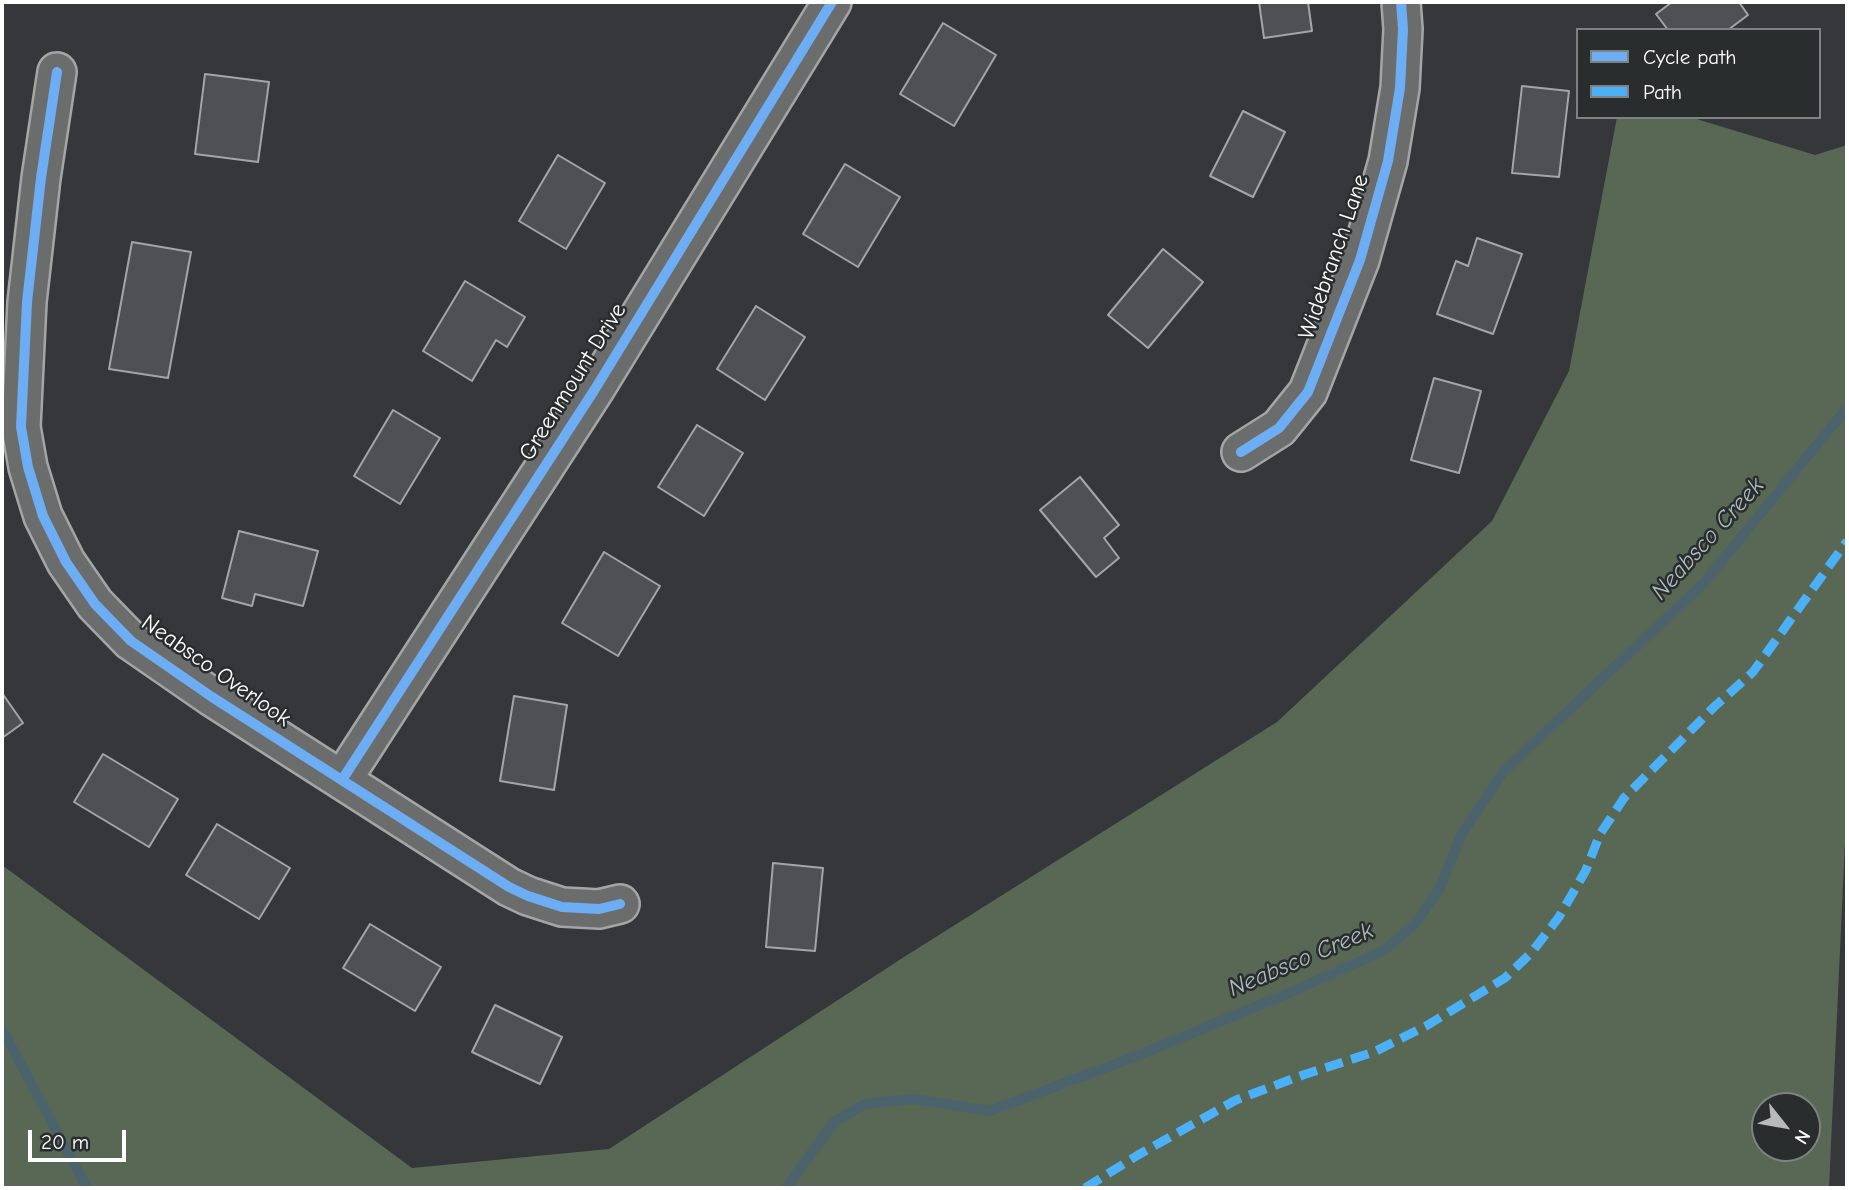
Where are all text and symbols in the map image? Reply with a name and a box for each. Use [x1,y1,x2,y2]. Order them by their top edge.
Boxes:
legend [1576,28,1821,119]
text: Cycle path [1643,45,1736,69]
text: Path [1643,80,1682,104]
street label: Widebranch Lane [1293,171,1375,343]
street label: Greenmount Drive [514,298,632,466]
water label: Neabsco Creek [1646,472,1770,606]
street label: Neabsco Overlook [136,609,296,733]
water label: Neabsco Creek [1224,917,1378,1003]
north arrow [1751,1092,1821,1162]
scale bar [32,1116,130,1160]
text: N [1790,1126,1815,1148]
text: 20 m [41,1130,89,1154]

